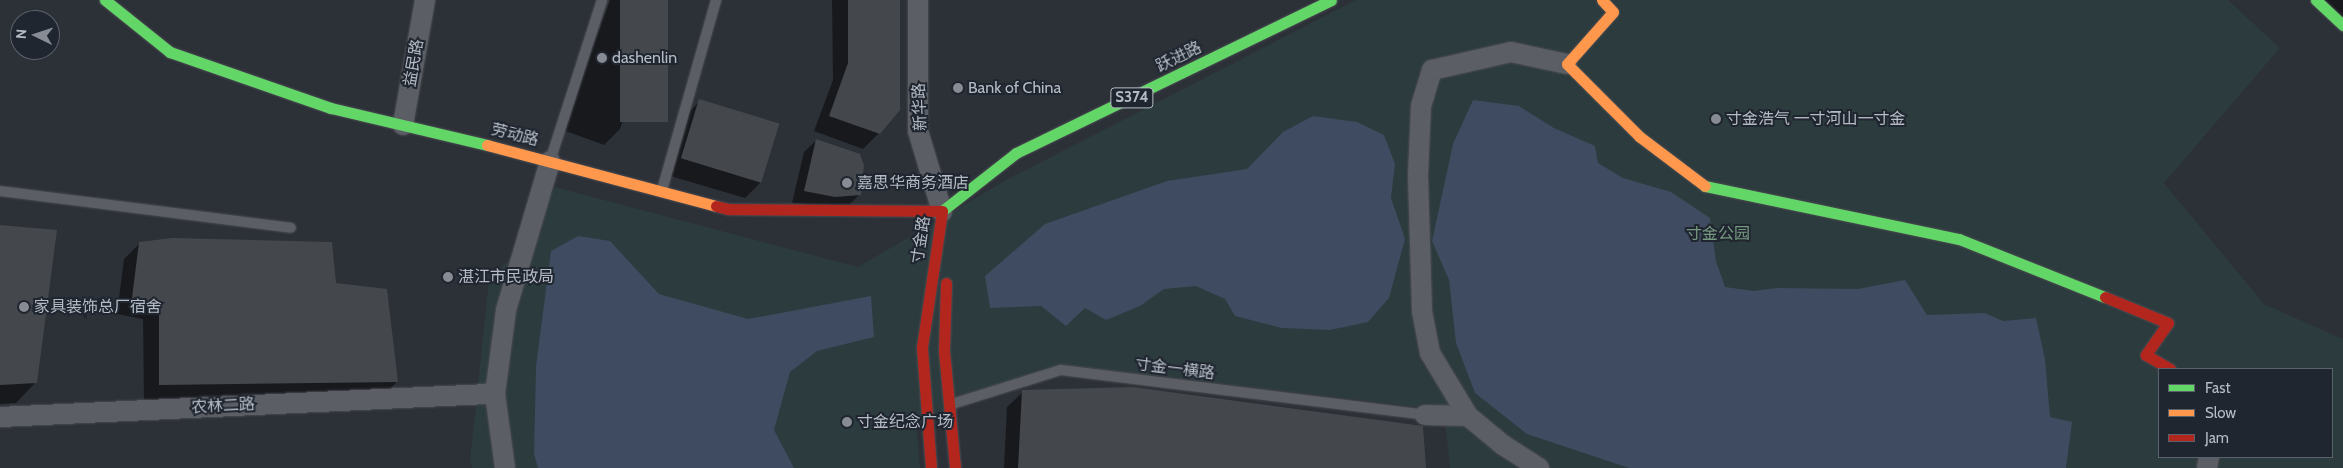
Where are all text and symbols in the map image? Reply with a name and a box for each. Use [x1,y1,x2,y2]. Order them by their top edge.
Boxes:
north arrow [10,10,60,60]
text: N [12,28,30,40]
street label: 益民路 [400,38,428,88]
street label: 跃进路 [1153,38,1205,76]
place label: dashenlin [612,48,677,68]
marker: dashenlin [596,52,608,64]
place label: Bank of China [968,78,1061,98]
marker: Bank of China [952,82,964,94]
street label: 新华路 [910,83,930,131]
road number: S374 [1110,86,1154,110]
place label: 寸金浩气 一寸河山一寸金 [1726,109,1906,129]
marker: 寸金浩气 一寸河山一寸金 [1710,113,1722,125]
street label: 劳动路 [489,120,541,150]
place label: 嘉思华商务酒店 [857,173,969,193]
marker: 嘉思华商务酒店 [841,177,853,189]
street label: 寸金路 [908,215,934,265]
park label: 寸金公园 [1686,224,1750,244]
place label: 湛江市民政局 [458,267,554,287]
marker: 湛江市民政局 [442,271,454,283]
place label: 家具装饰总厂宿舍 [34,297,162,317]
marker: 家具装饰总厂宿舍 [18,301,30,313]
street label: 寸金一横路 [1134,355,1216,383]
legend [2158,368,2333,458]
text: Fast [2205,379,2230,397]
street label: 农林二路 [191,395,255,417]
text: Slow [2205,404,2236,422]
place label: 寸金纪念广场 [857,412,953,432]
marker: 寸金纪念广场 [841,416,853,428]
text: Jam [2205,429,2229,447]

